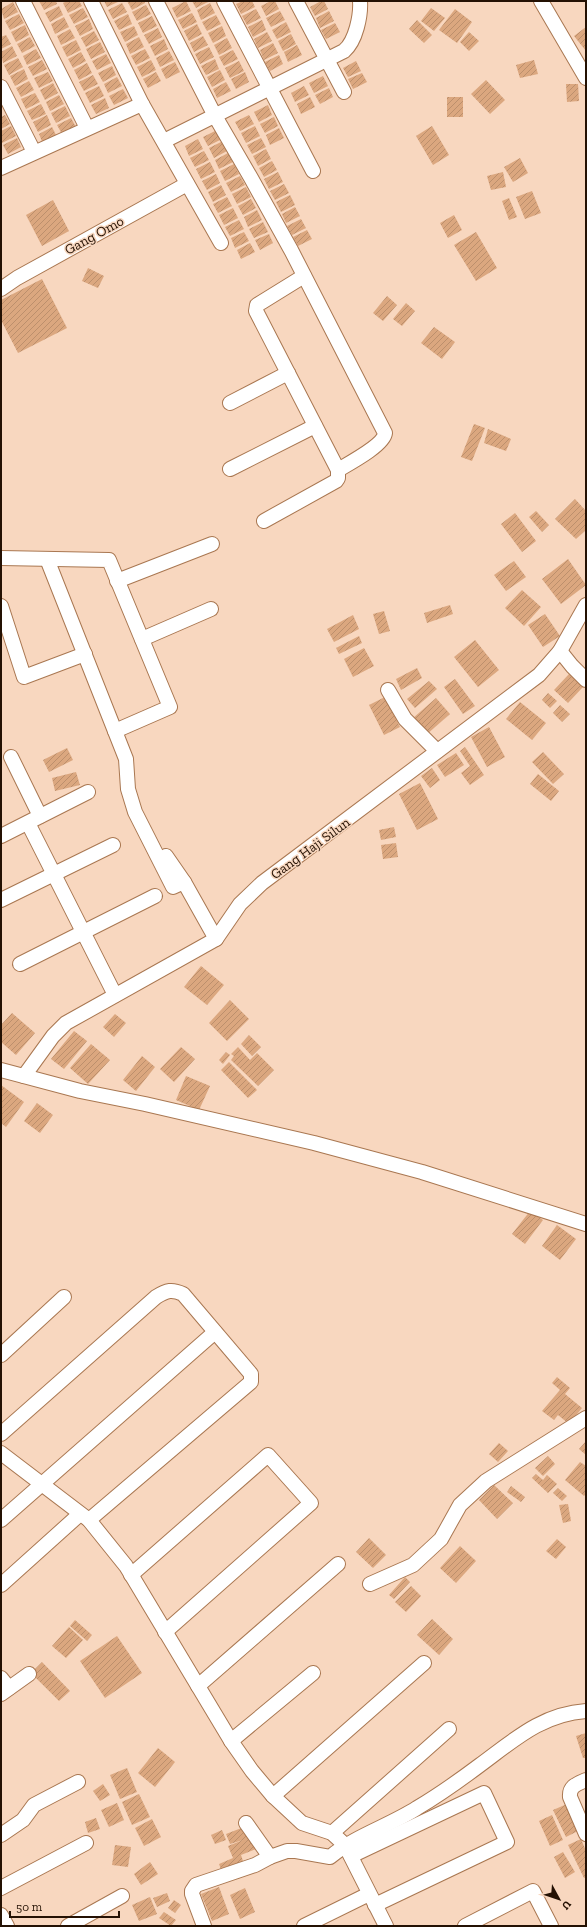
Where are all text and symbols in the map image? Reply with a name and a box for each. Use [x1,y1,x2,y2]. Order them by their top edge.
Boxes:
street label: Gang Omo [62,212,127,259]
street label: Gang Haji Silun [267,814,353,883]
north arrow [539,1879,579,1919]
scale bar [10,1893,119,1919]
text: U [559,1898,574,1912]
text: 50 m [16,1900,43,1914]

